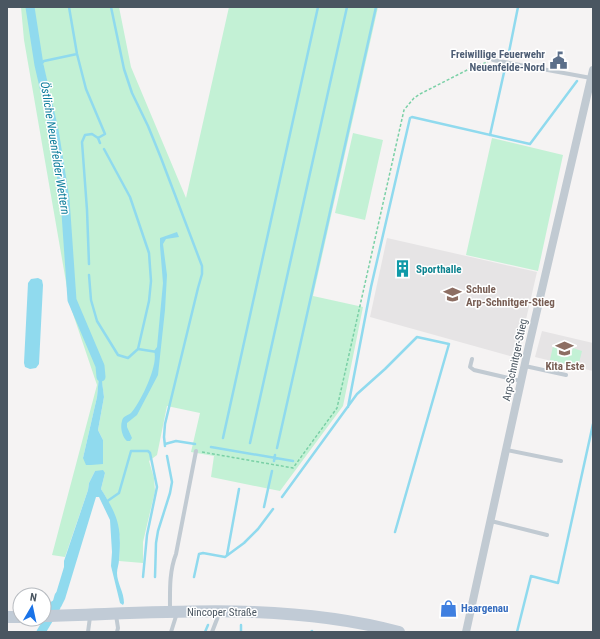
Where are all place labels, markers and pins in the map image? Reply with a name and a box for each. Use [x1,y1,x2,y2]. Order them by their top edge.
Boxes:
place label: Freiwillige Feuerwehr Neuenfelde-Nord [451,48,545,74]
public building icon: Freiwillige Feuerwehr Neuenfelde-Nord [548,50,568,70]
building icon: Sporthalle [393,259,413,279]
place label: Sporthalle [416,263,462,276]
place label: Schule Arp-Schnitger-Stieg [466,283,555,309]
school or university icon: Schule Arp-Schnitger-Stieg [443,285,463,305]
school or university icon: Kita Este [555,338,575,358]
place label: Kita Este [546,360,584,373]
shop icon: Haargenau [438,598,458,618]
place label: Haargenau [461,602,508,615]

